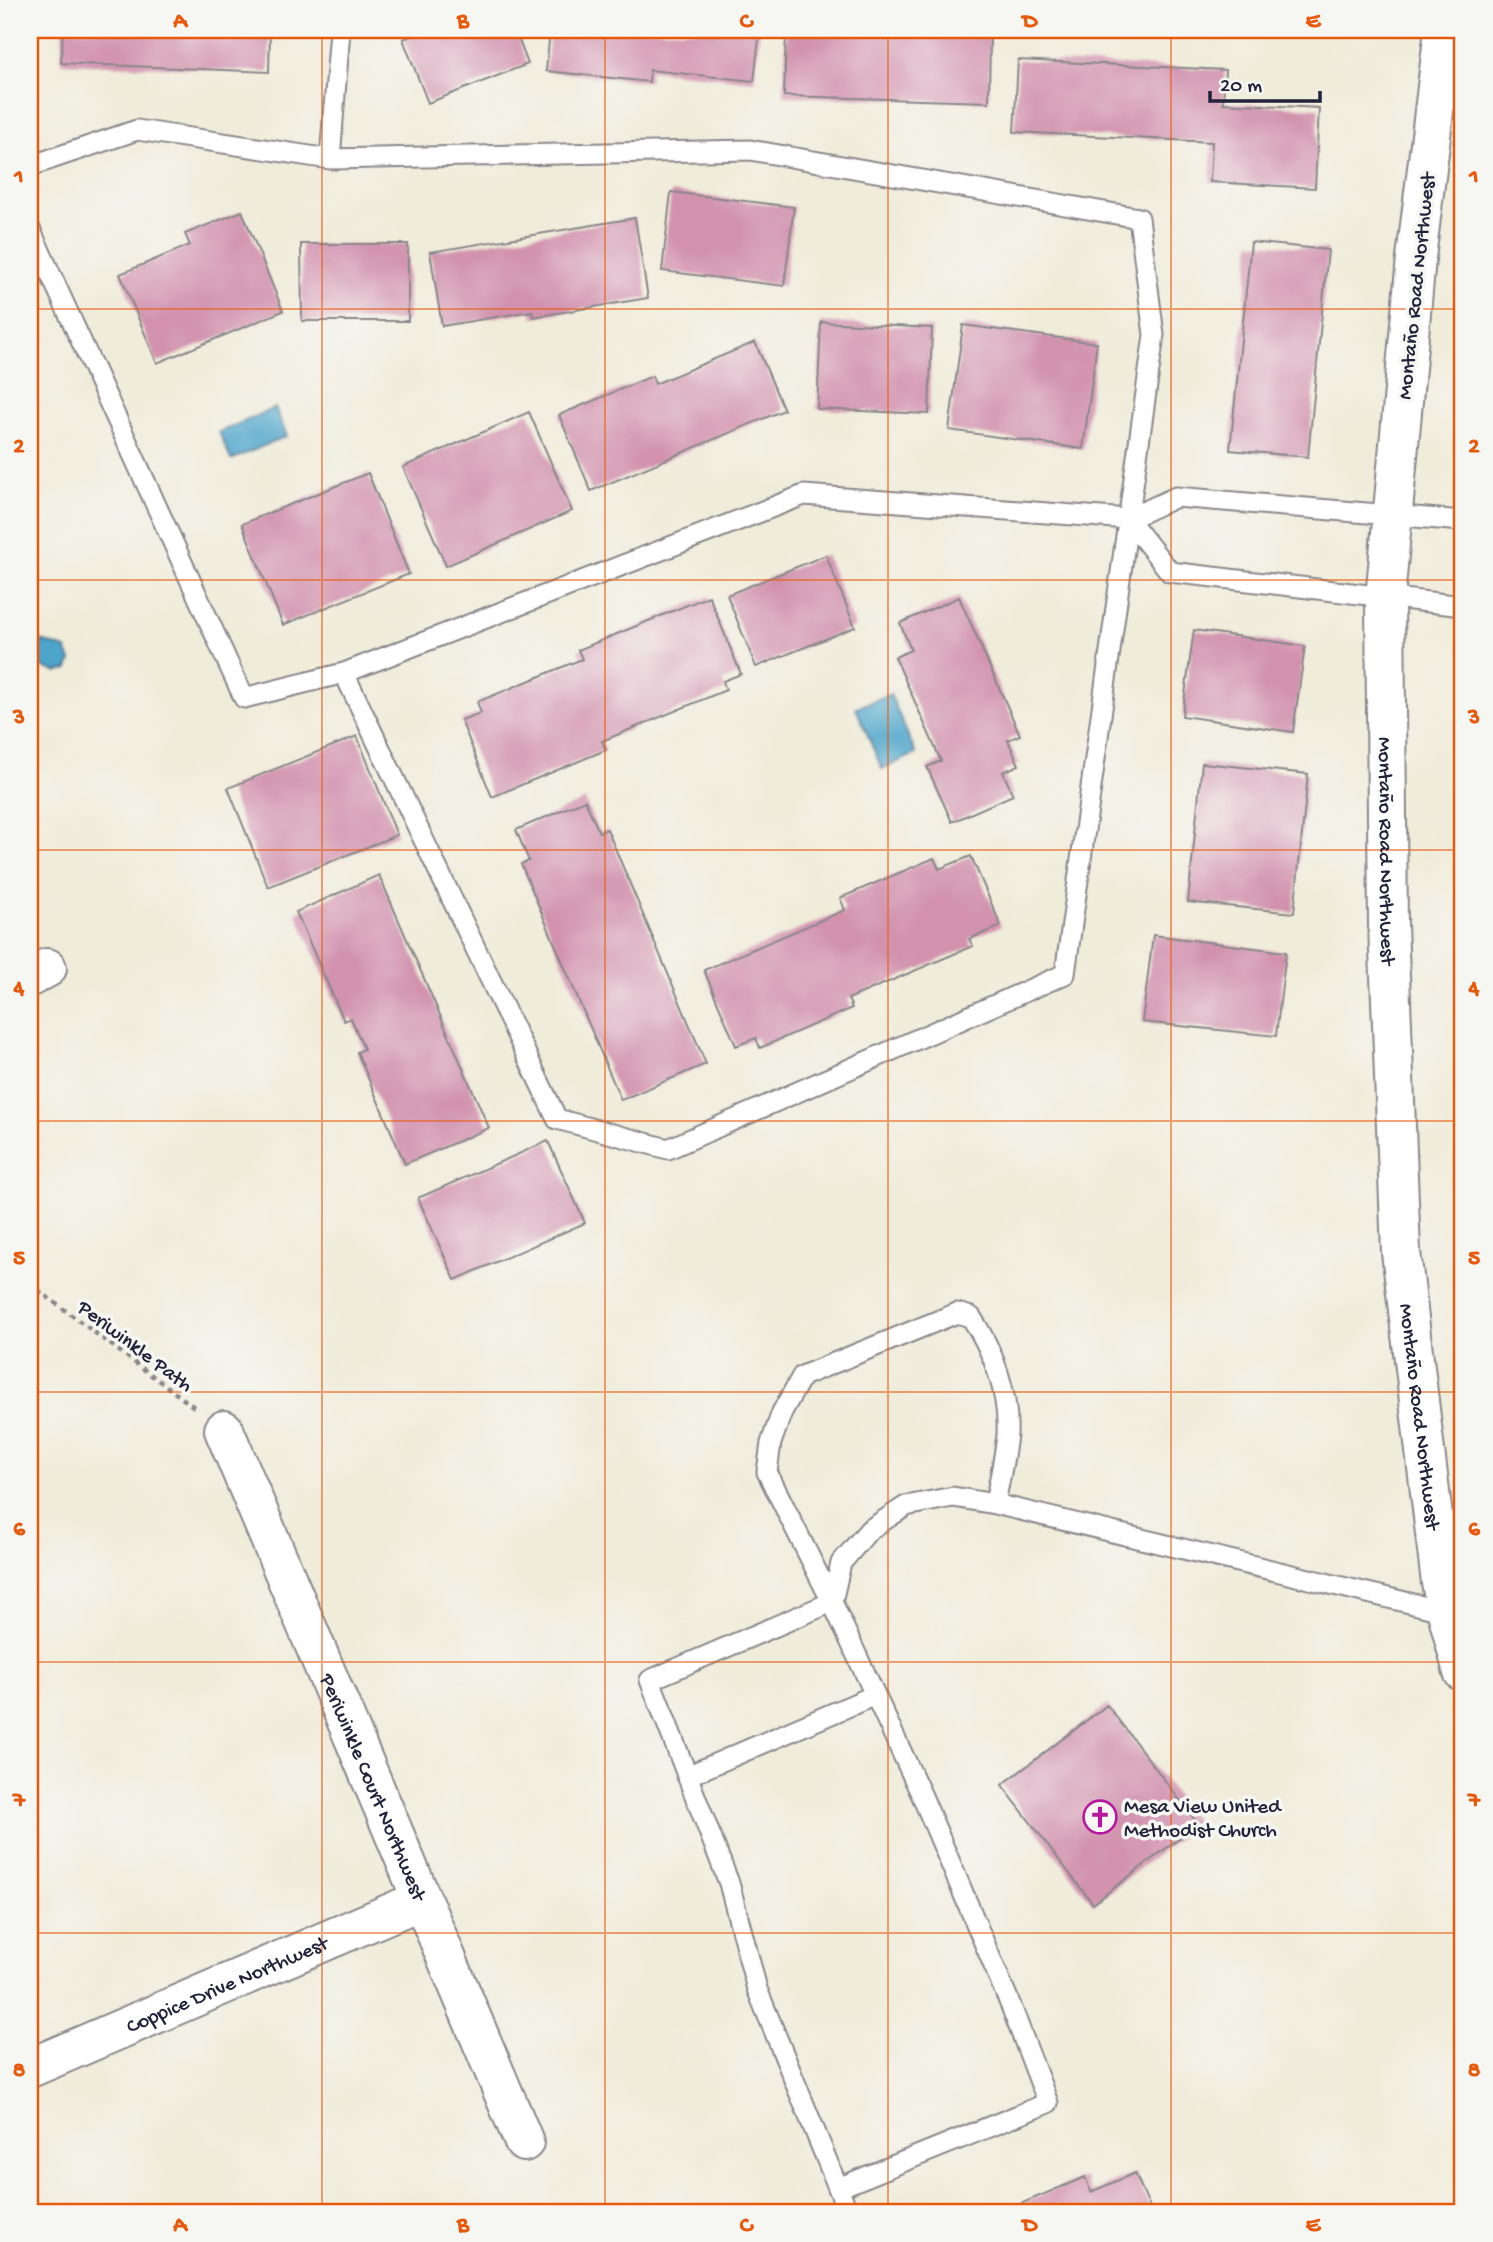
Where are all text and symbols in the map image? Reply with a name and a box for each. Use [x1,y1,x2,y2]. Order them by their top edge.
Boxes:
text: A [172,9,188,36]
text: B [456,9,470,36]
text: C [740,9,755,36]
text: D [1021,9,1039,36]
text: E [1306,9,1322,36]
scale bar [1210,60,1320,104]
text: 20 m [1220,75,1262,100]
text: 1 [13,164,24,191]
text: 1 [1468,164,1479,191]
street label: Montaño Road Northwest [1394,169,1443,401]
text: 2 [13,434,25,461]
text: 2 [1468,434,1480,461]
text: 3 [12,705,25,732]
text: 3 [1467,705,1480,732]
street label: Montaño Road Northwest [1370,737,1399,968]
text: 4 [13,976,25,1003]
text: 4 [1468,976,1480,1003]
text: 5 [13,1246,25,1273]
text: 5 [1468,1246,1480,1273]
street label: Periwinkle Path [70,1296,197,1399]
street label: Montaño Road Northwest [1391,1302,1444,1534]
text: 6 [13,1517,26,1544]
text: 6 [1468,1517,1481,1544]
street label: Periwinkle Court Northwest [312,1670,431,1907]
text: 7 [12,1788,26,1815]
text: 7 [1467,1788,1481,1815]
place label: Mesa View United Methodist Church [1124,1796,1282,1845]
church icon: Mesa View United Methodist Church [1081,1798,1119,1836]
street label: Coppice Drive Northwest [124,1932,335,2041]
text: 8 [13,2058,26,2085]
text: 8 [1468,2058,1481,2085]
text: A [172,2213,188,2240]
text: B [456,2213,470,2240]
text: C [740,2213,755,2240]
text: D [1021,2213,1039,2240]
text: E [1306,2213,1322,2240]

